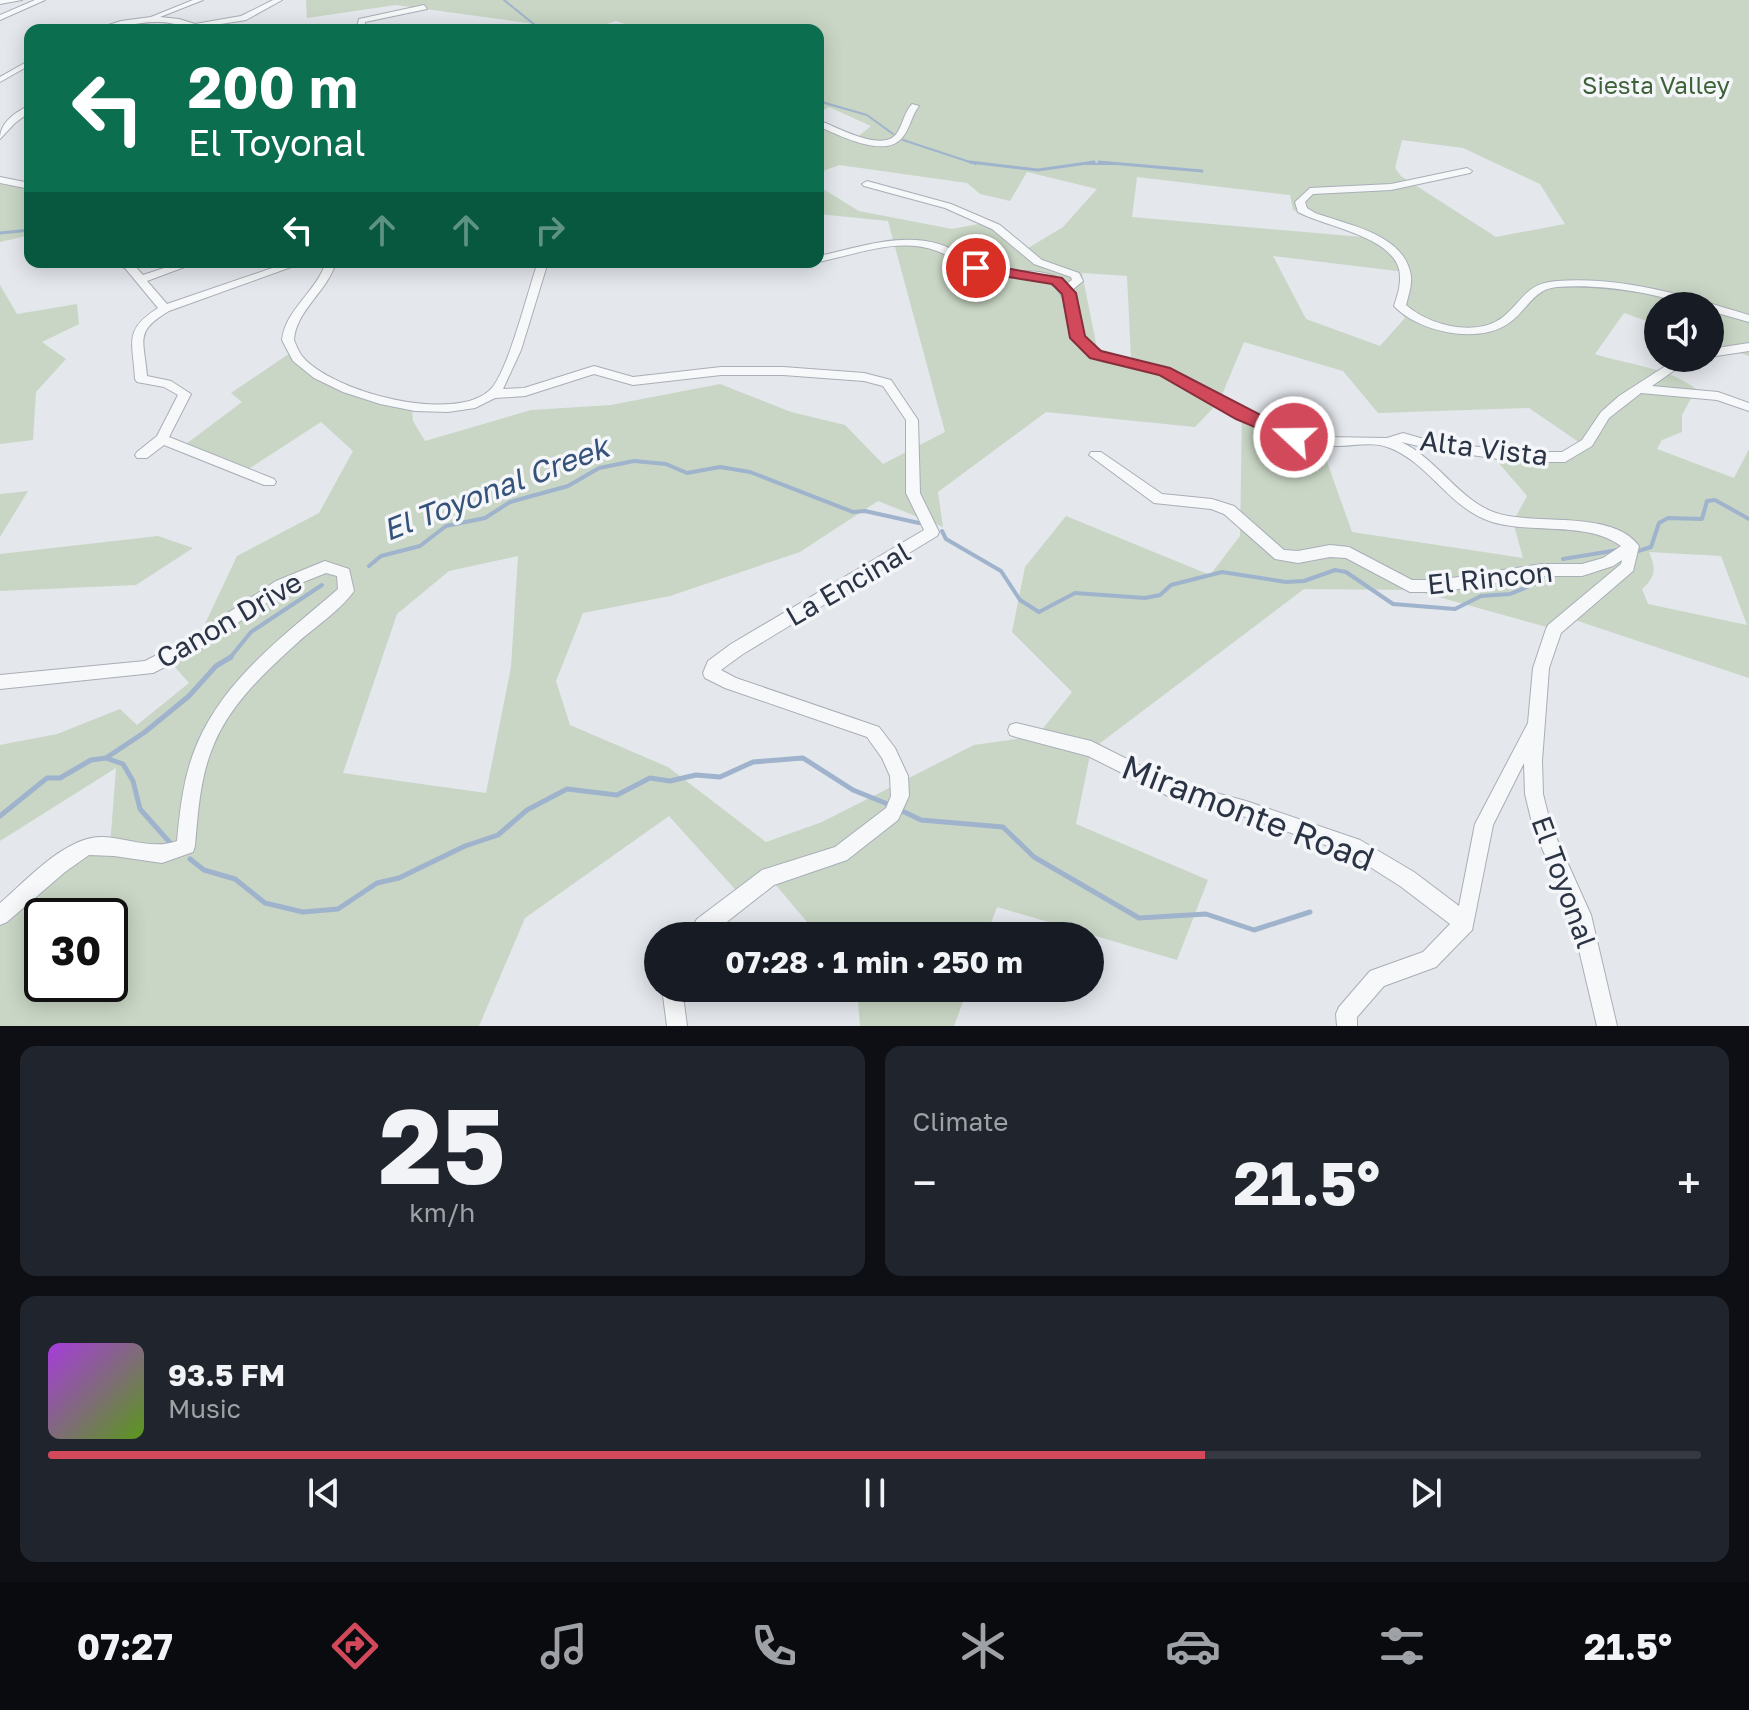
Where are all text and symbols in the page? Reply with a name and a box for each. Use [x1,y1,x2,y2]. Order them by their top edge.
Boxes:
text: 200 m [188,53,358,120]
icon: left [56,56,160,160]
park label: Siesta Valley [1582,70,1730,99]
text: El Toyonal [188,121,365,164]
icon: left [276,208,320,252]
icon: ahead [360,208,404,252]
icon: ahead [444,208,488,252]
icon: right [528,208,572,252]
pin [942,234,1010,302]
icon: arrive [954,246,998,290]
map controls [1644,292,1724,372]
button: sound [1644,292,1724,372]
position arrow [1252,395,1336,479]
street label: Alta Vista [1418,423,1550,472]
water label: El Toyonal Creek [378,427,616,548]
street label: La Encinal [780,535,916,632]
street label: El Rincon [1426,555,1554,601]
street label: Canon Drive [150,565,307,674]
street label: Miramonte Road [1117,746,1380,879]
street label: El Toyonal [1525,811,1604,952]
speed limit sign: 30 [24,898,128,1002]
text: 07:28 · 1 min · 250 m [725,944,1023,980]
text: 25 [379,1082,506,1207]
text: Climate [913,1106,1008,1137]
text: 21.5° [1233,1146,1380,1218]
text: − [913,1156,937,1209]
text: + [1677,1156,1701,1209]
text: km/h [409,1197,475,1228]
text: 93.5 FM [168,1357,285,1393]
text: Music [168,1393,241,1424]
icon: previous [302,1471,346,1515]
icon: pause [853,1471,897,1515]
icon: next [1404,1471,1448,1515]
icon: directions [327,1618,383,1674]
icon: music [536,1618,592,1674]
icon: phone [746,1618,802,1674]
icon: climate [955,1618,1011,1674]
icon: car [1165,1618,1221,1674]
icon: filters [1374,1618,1430,1674]
text: 07:27 [77,1625,173,1668]
text: 21.5° [1584,1625,1672,1668]

